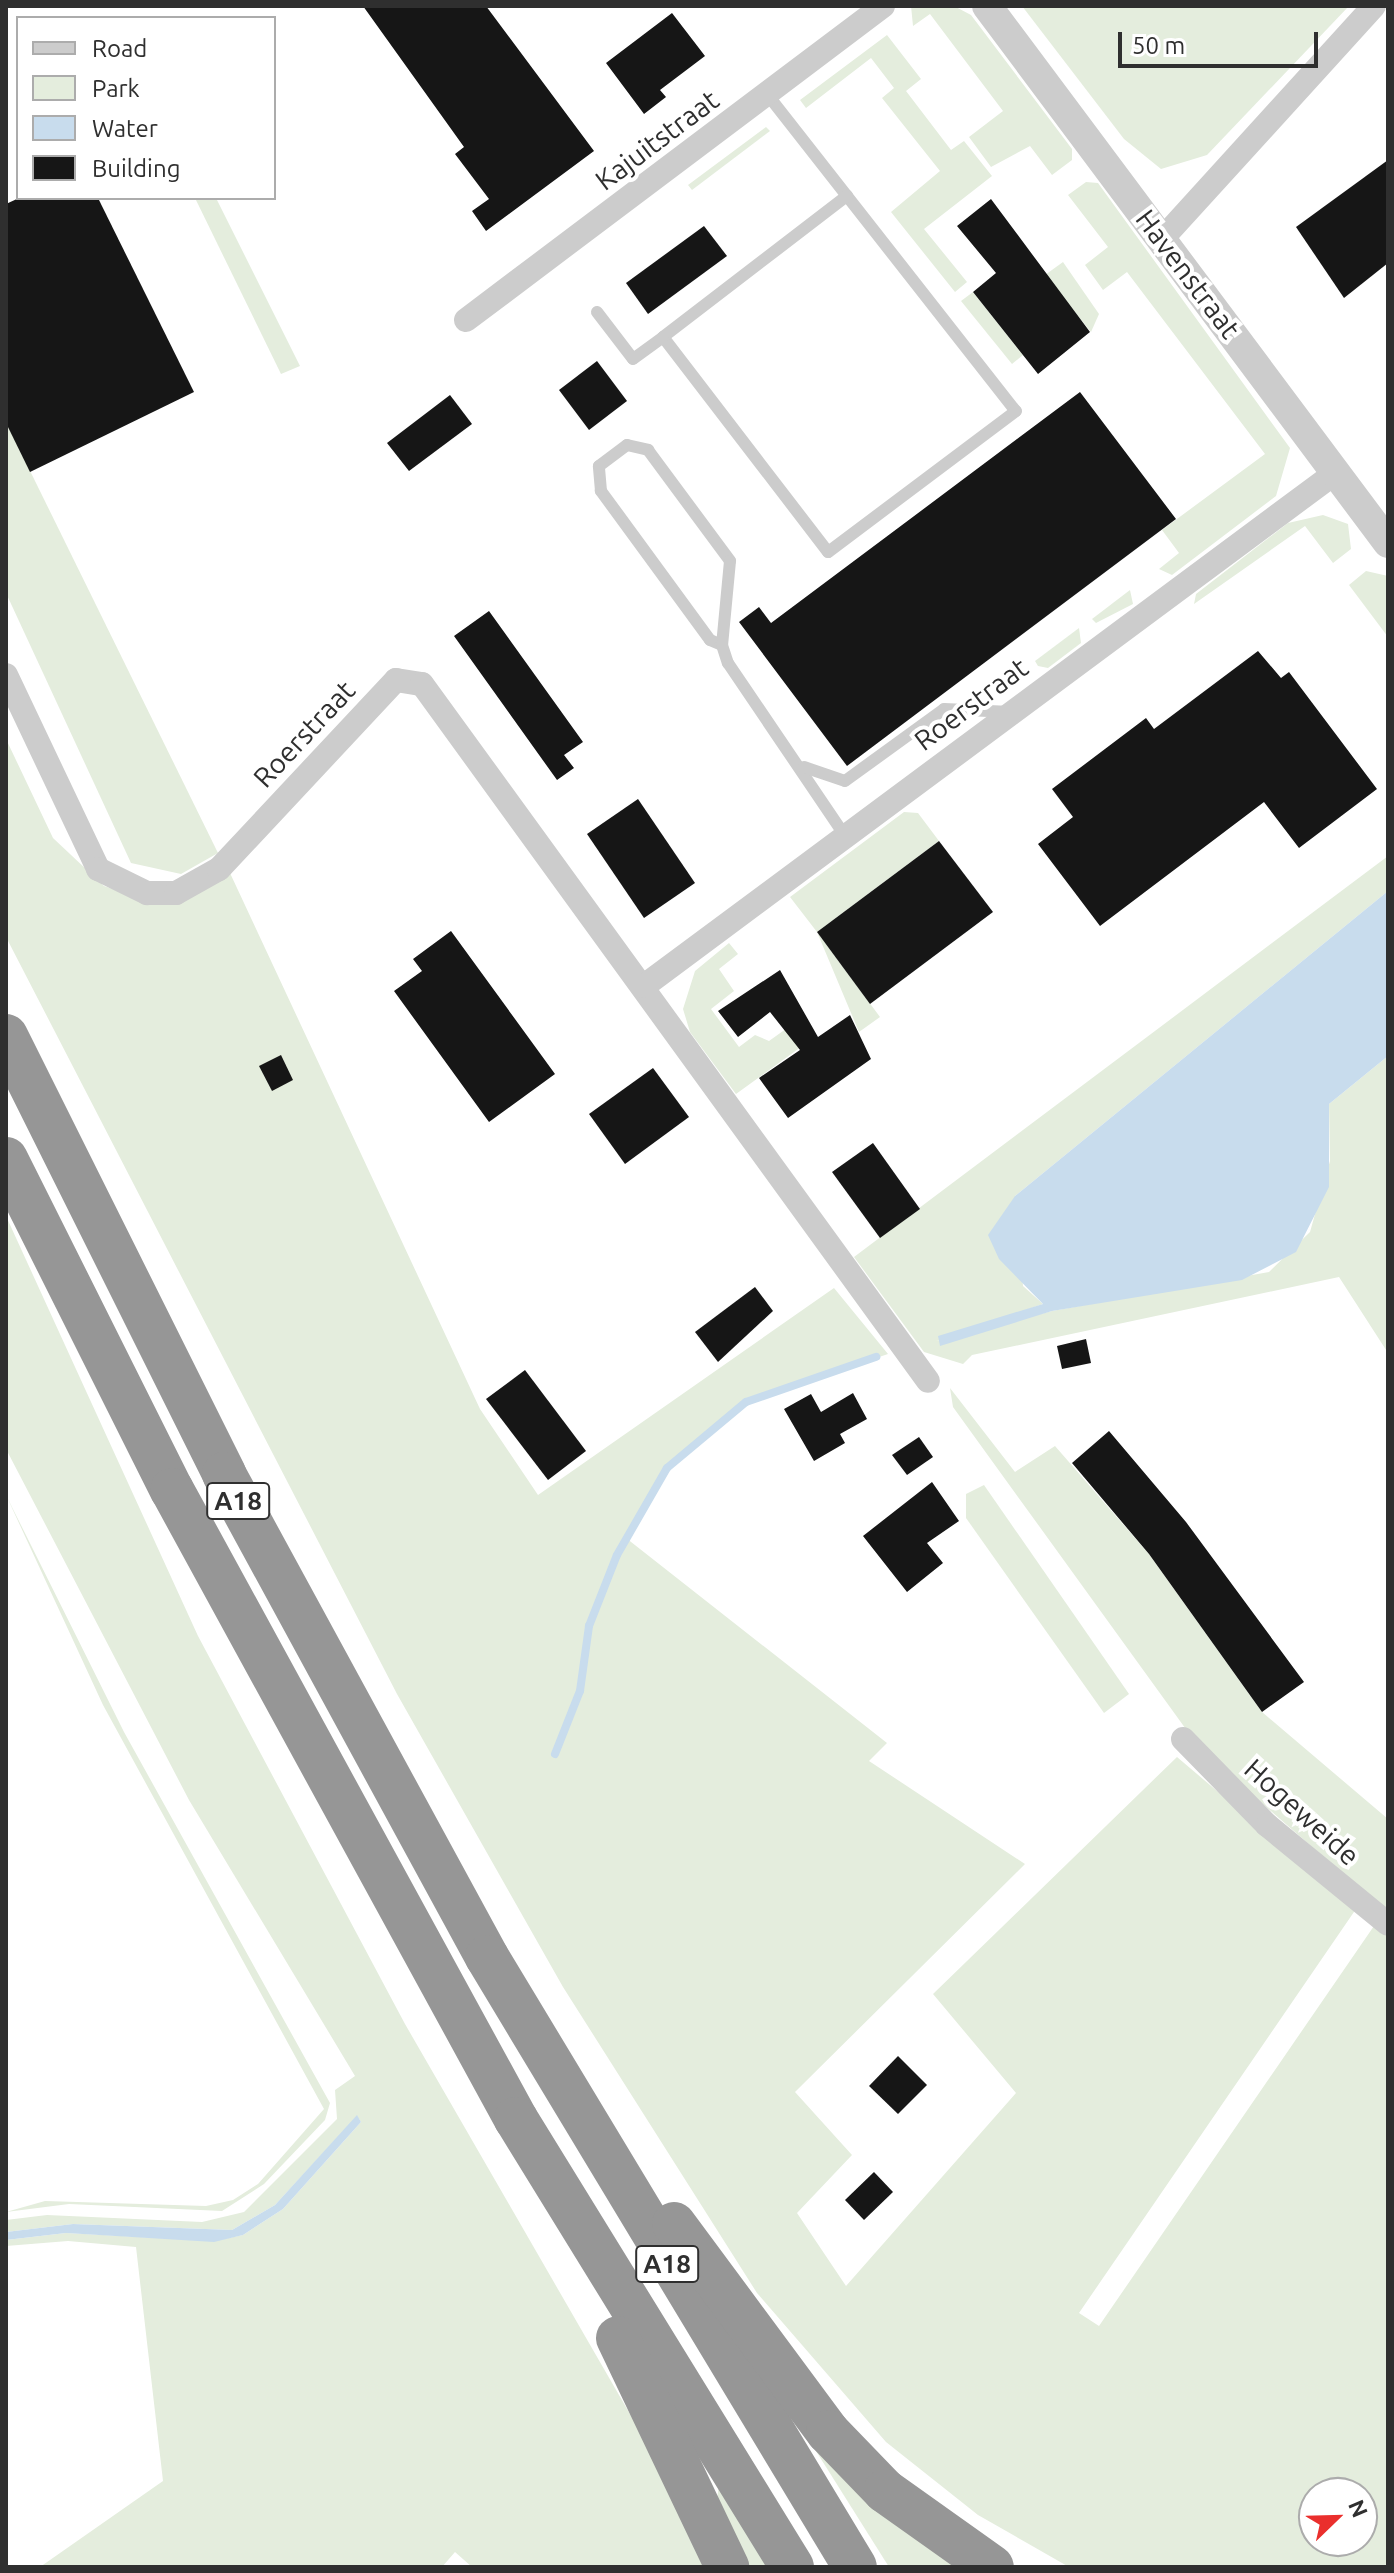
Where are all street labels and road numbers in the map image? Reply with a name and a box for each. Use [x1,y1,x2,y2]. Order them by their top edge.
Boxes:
street label: Kajuitstraat [589,83,725,197]
street label: Havenstraat [1129,203,1247,345]
street label: Roerstraat [908,650,1034,758]
street label: Roerstraat [246,674,362,794]
road number: A18 [206,1479,270,1523]
street label: Hogeweide [1238,1752,1366,1872]
road number: A18 [635,2242,699,2286]

